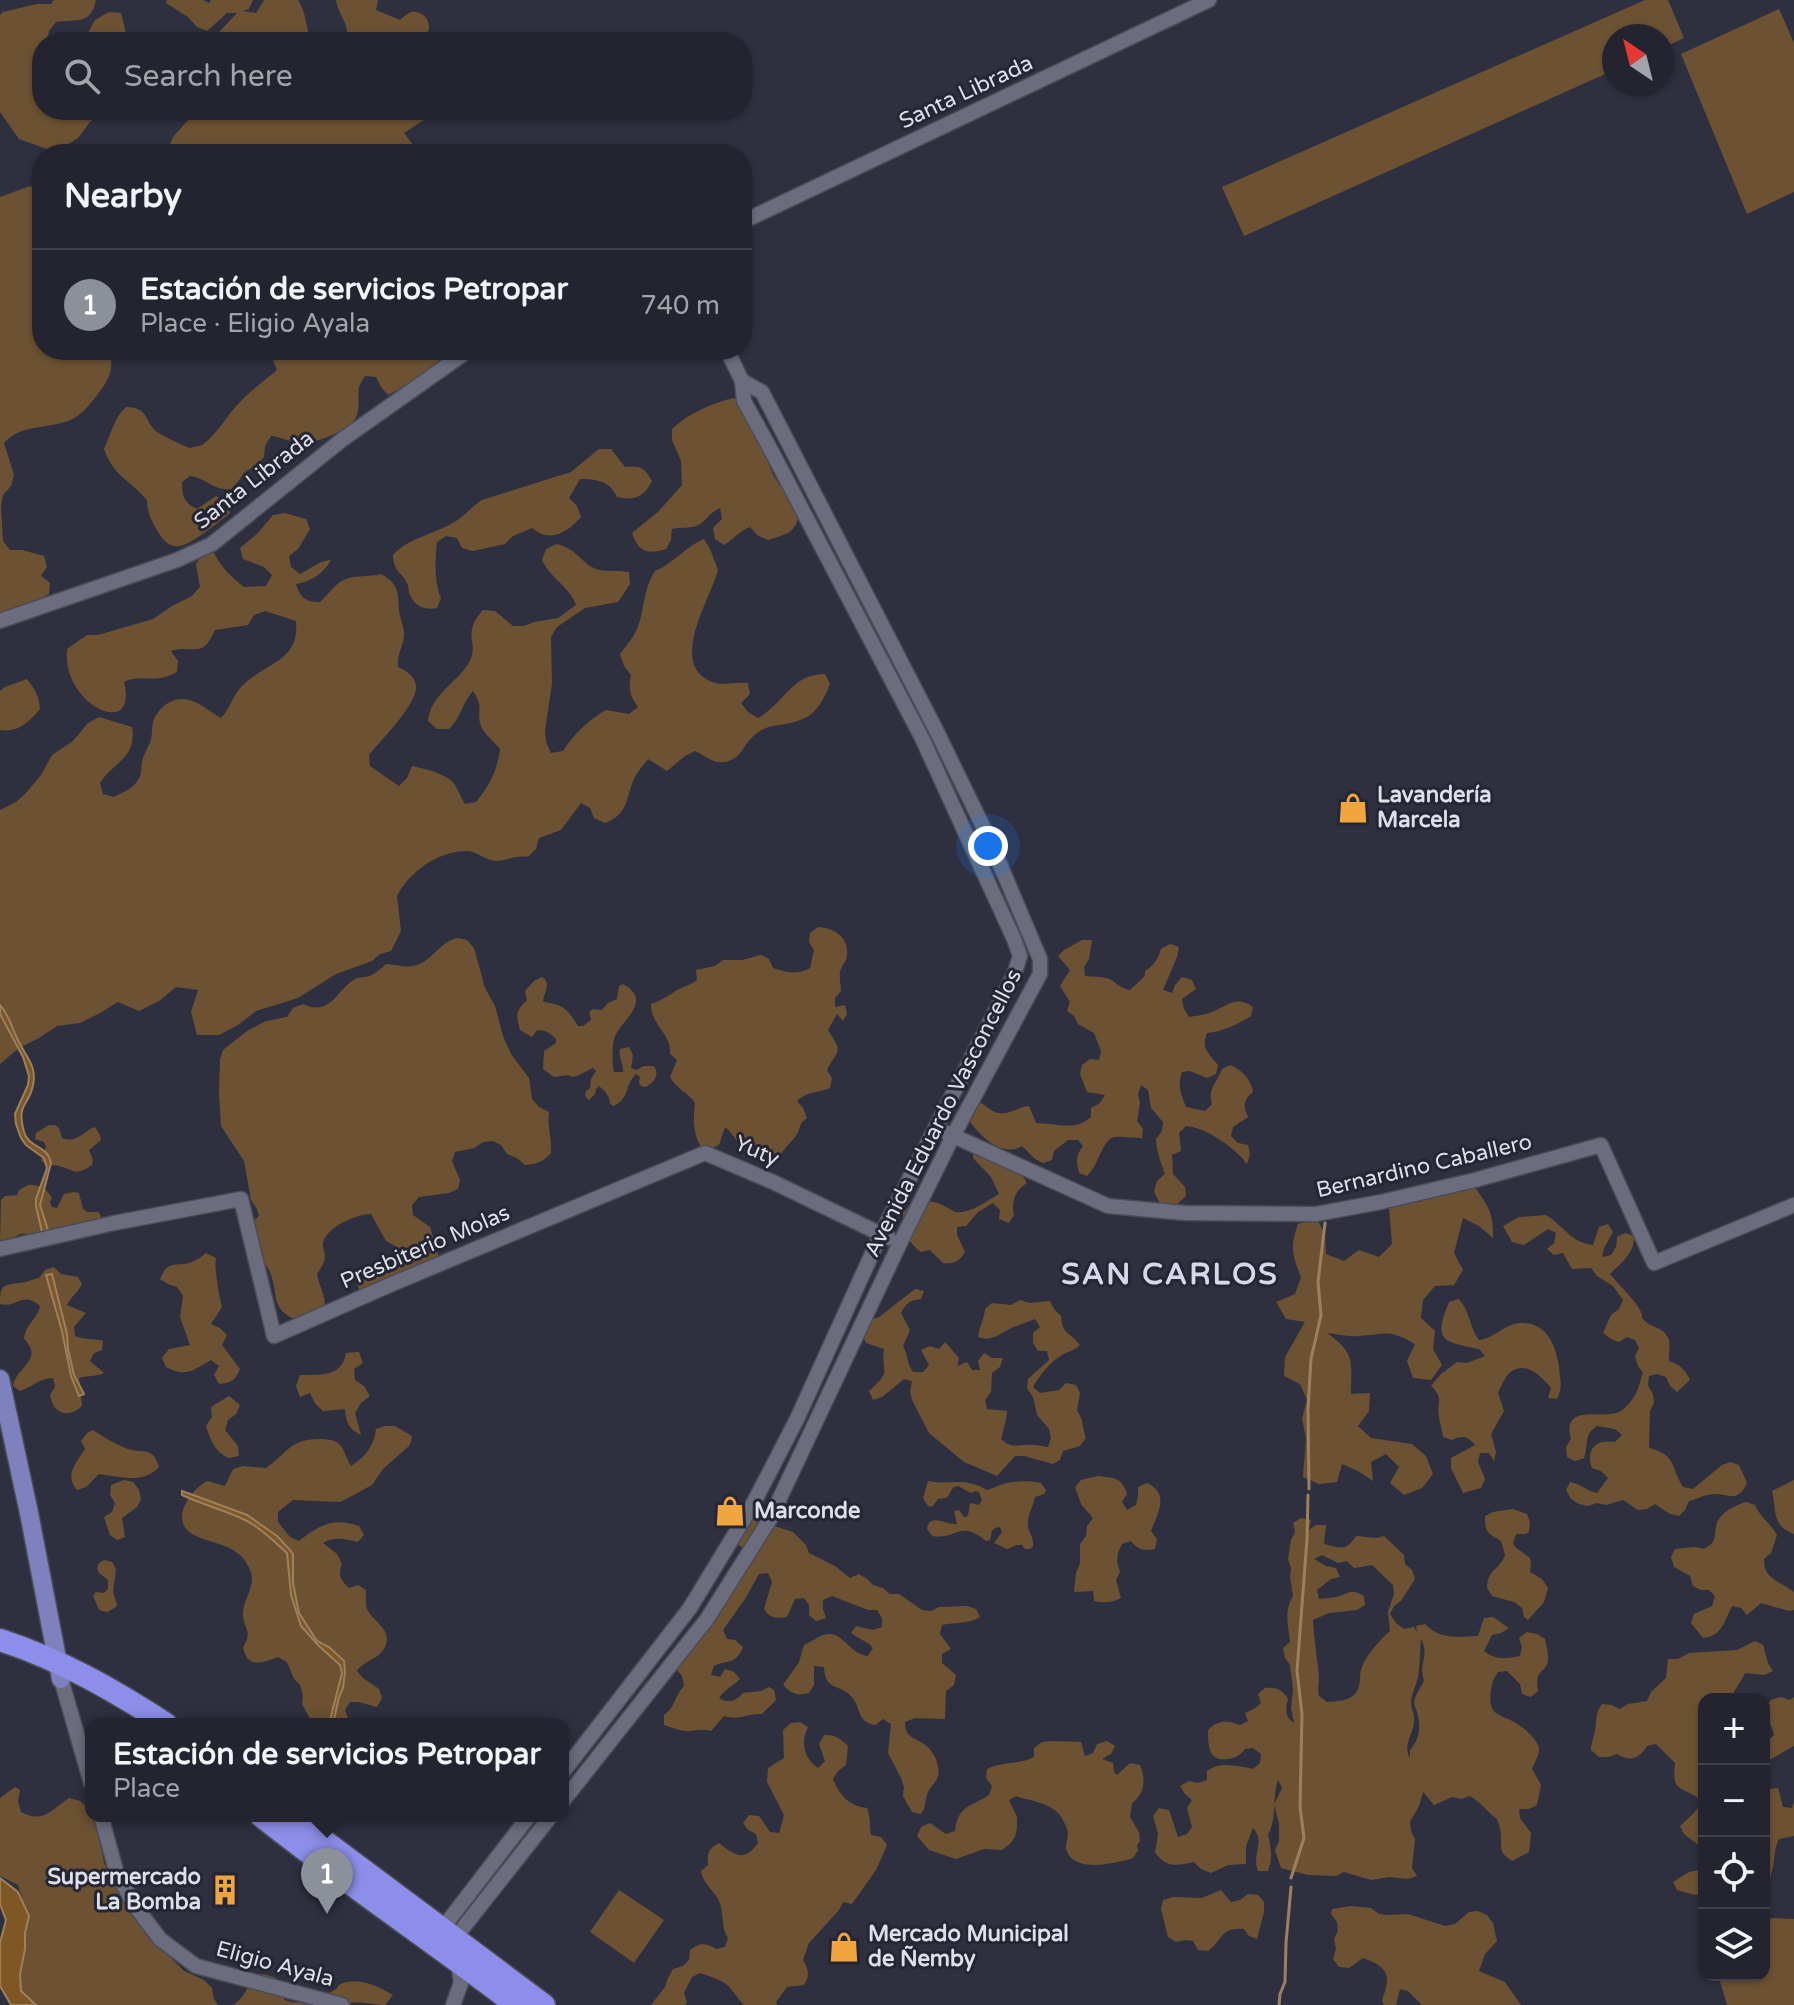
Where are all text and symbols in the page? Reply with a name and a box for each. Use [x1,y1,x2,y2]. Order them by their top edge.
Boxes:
north arrow [1602,24,1674,96]
search box [32,32,752,120]
street label: Santa Librada [895,50,1037,134]
icon: search [60,54,104,98]
text: Search here [124,58,293,95]
text: Nearby [64,176,182,217]
text: Estación de servicios Petropar [140,271,568,308]
text: 1 [82,290,98,321]
text: 740 m [640,290,720,321]
text: Place · Eligio Ayala [140,308,370,339]
street label: Santa Librada [189,425,319,535]
place label: Lavandería Marcela [1377,782,1492,833]
shop icon: Lavandería Marcela [1336,791,1370,825]
your location [968,826,1008,866]
street label: Avenida Eduardo Vasconcellos [859,965,1027,1261]
street label: Bernardino Caballero [1314,1129,1534,1203]
street label: Yuty [731,1130,783,1172]
street label: Presbiterio Molas [336,1200,514,1294]
district label: SAN CARLOS [1061,1256,1279,1293]
shop icon: Marconde [713,1494,747,1528]
place label: Marconde [754,1498,860,1524]
map controls [1698,1693,1770,1981]
button: + [1698,1693,1770,1765]
popup [85,1718,569,1822]
text: Estación de servicios Petropar [113,1736,541,1773]
button: − [1698,1765,1770,1837]
text: Place [113,1773,180,1804]
button: locate [1698,1837,1770,1909]
pin: 1 [301,1848,353,1914]
place label: Supermercado La Bomba [47,1864,201,1915]
building icon: Supermercado La Bomba [208,1873,242,1907]
button: layers [1698,1909,1770,1981]
place label: Mercado Municipal de Ñemby [868,1921,1069,1972]
shop icon: Mercado Municipal de Ñemby [827,1930,861,1964]
street label: Eligio Ayala [213,1936,337,1992]

